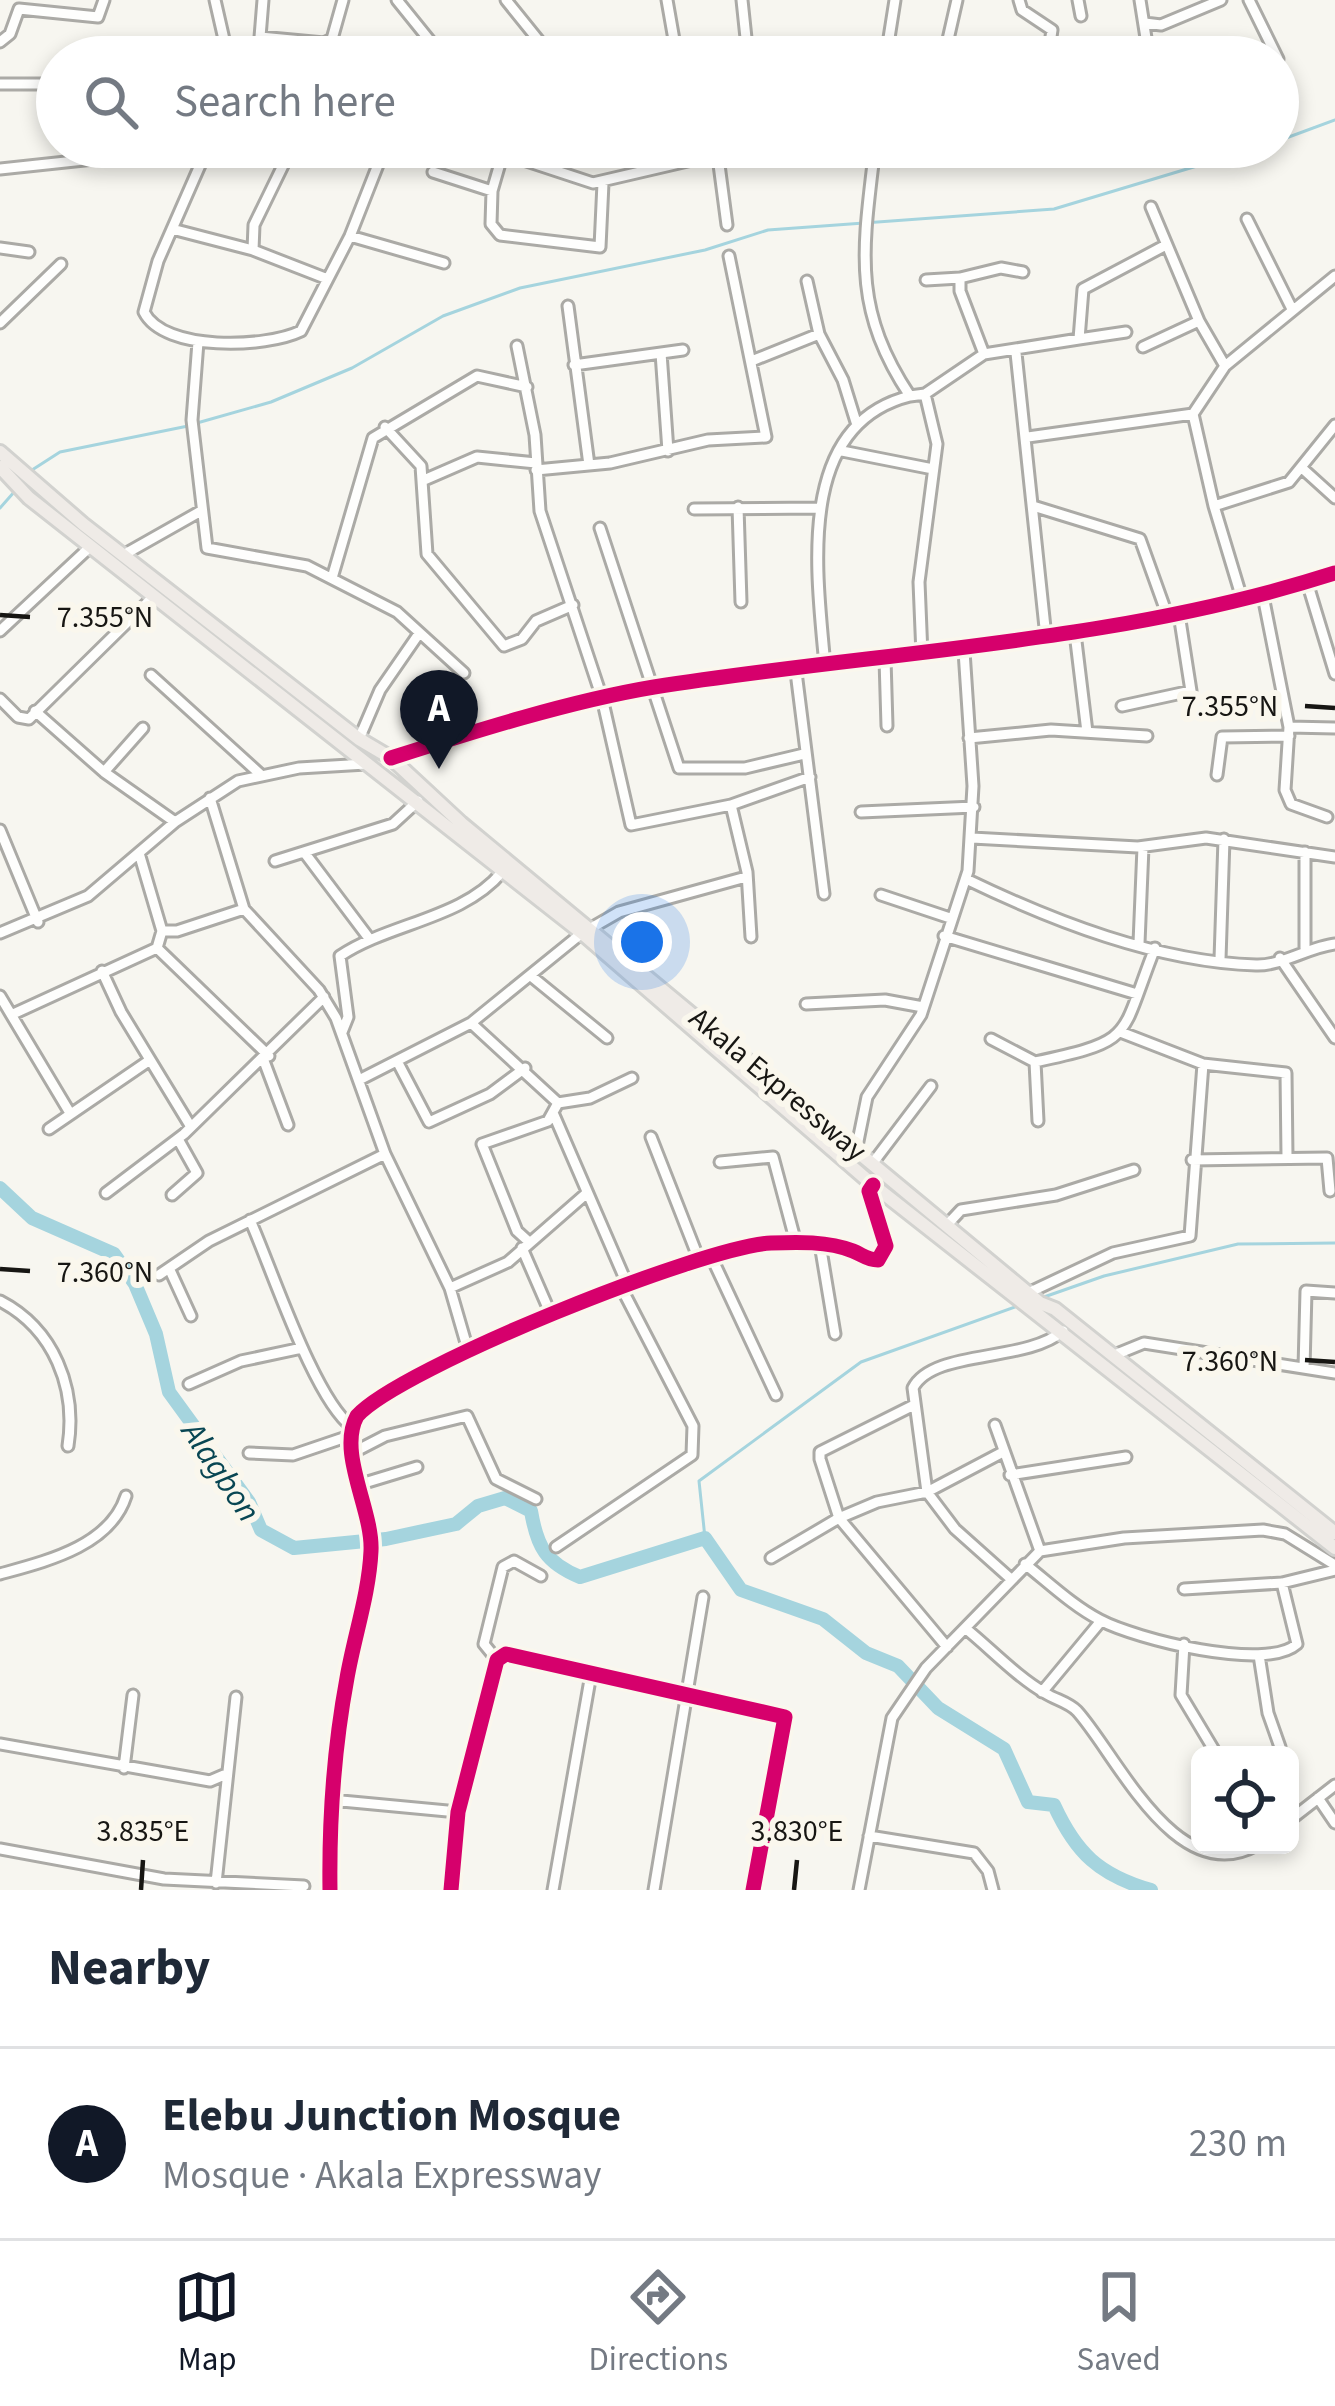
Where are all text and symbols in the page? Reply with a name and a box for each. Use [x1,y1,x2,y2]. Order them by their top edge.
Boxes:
search box [36,36,1299,168]
icon: search [78,69,144,135]
text: Search here [174,70,396,134]
text: 7.355°N [57,596,153,639]
pin: A [400,670,478,769]
text: 7.355°N [1182,685,1278,728]
your location [612,912,672,972]
street label: Akala Expressway [680,997,876,1172]
text: 7.360°N [57,1251,153,1294]
text: 7.360°N [1182,1340,1278,1383]
water label: Alagbon [169,1411,272,1531]
map controls [1191,1746,1299,1854]
button: locate [1191,1746,1299,1854]
text: 3.835°E [97,1810,189,1853]
text: 3.830°E [751,1810,843,1853]
text: Nearby [48,1932,210,2004]
text: Elebu Junction Mosque [162,2084,621,2148]
text: A [76,2116,98,2172]
text: 230 m [1189,2116,1287,2172]
text: Mosque · Akala Expressway [162,2148,601,2204]
tab: Map [174,2264,240,2383]
tab: Directions [589,2264,728,2383]
tab: Saved [1077,2264,1161,2383]

